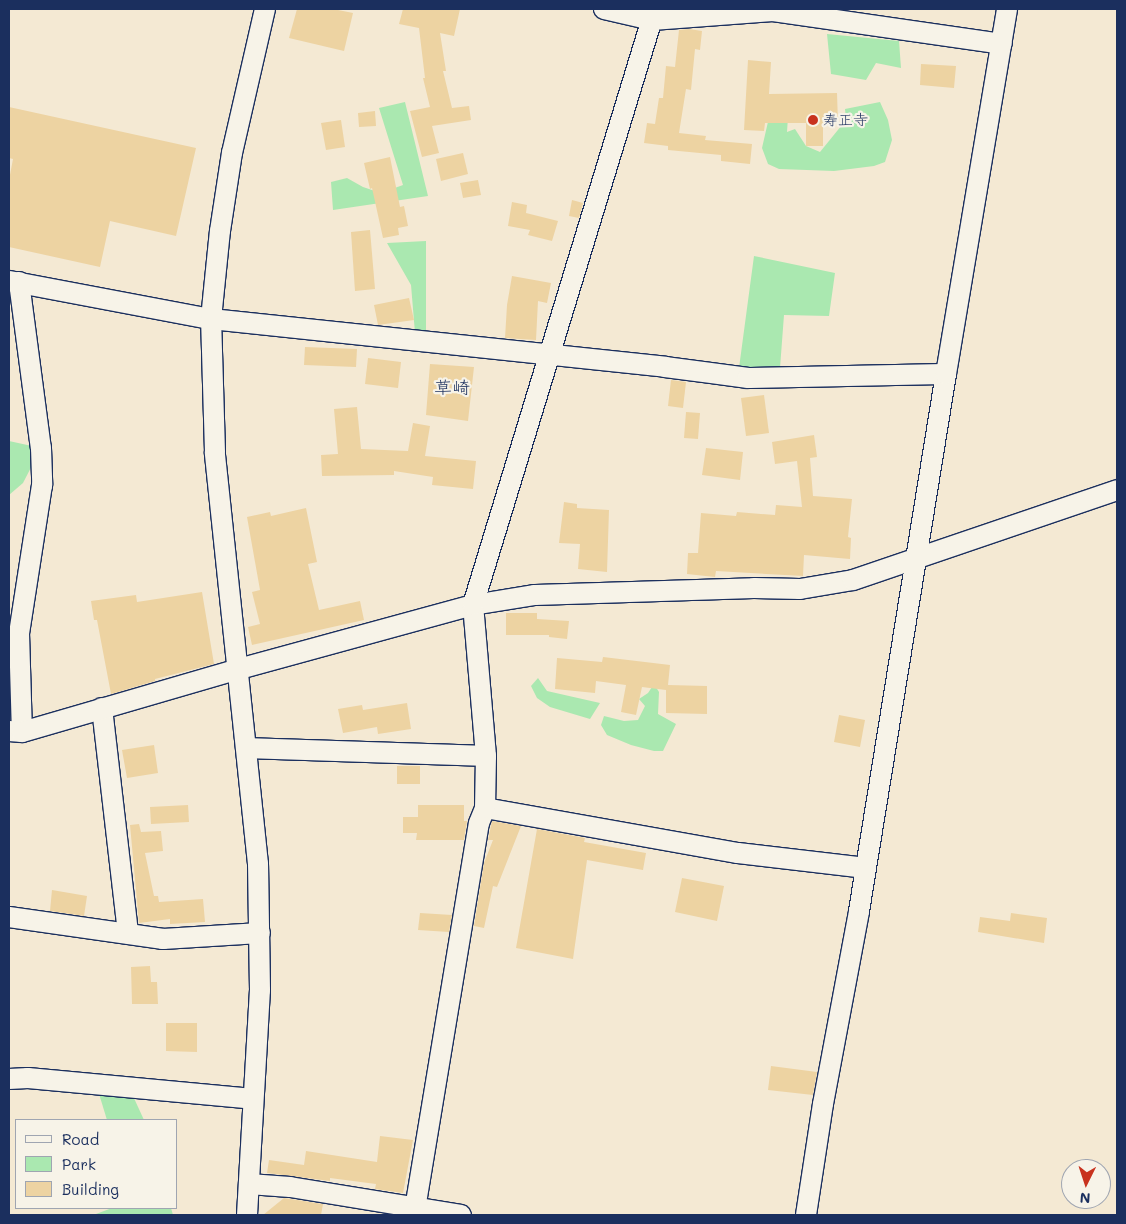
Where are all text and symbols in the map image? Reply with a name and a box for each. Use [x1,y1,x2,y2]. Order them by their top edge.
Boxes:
place label: 寿正寺 [823,111,868,129]
marker: 寿正寺 [807,114,819,126]
district label: 草崎 [434,376,470,398]
legend [15,1119,178,1209]
text: Road [62,1129,99,1149]
text: Park [62,1154,96,1174]
north arrow [1061,1159,1111,1209]
text: Building [62,1179,119,1199]
text: N [1079,1189,1091,1208]

